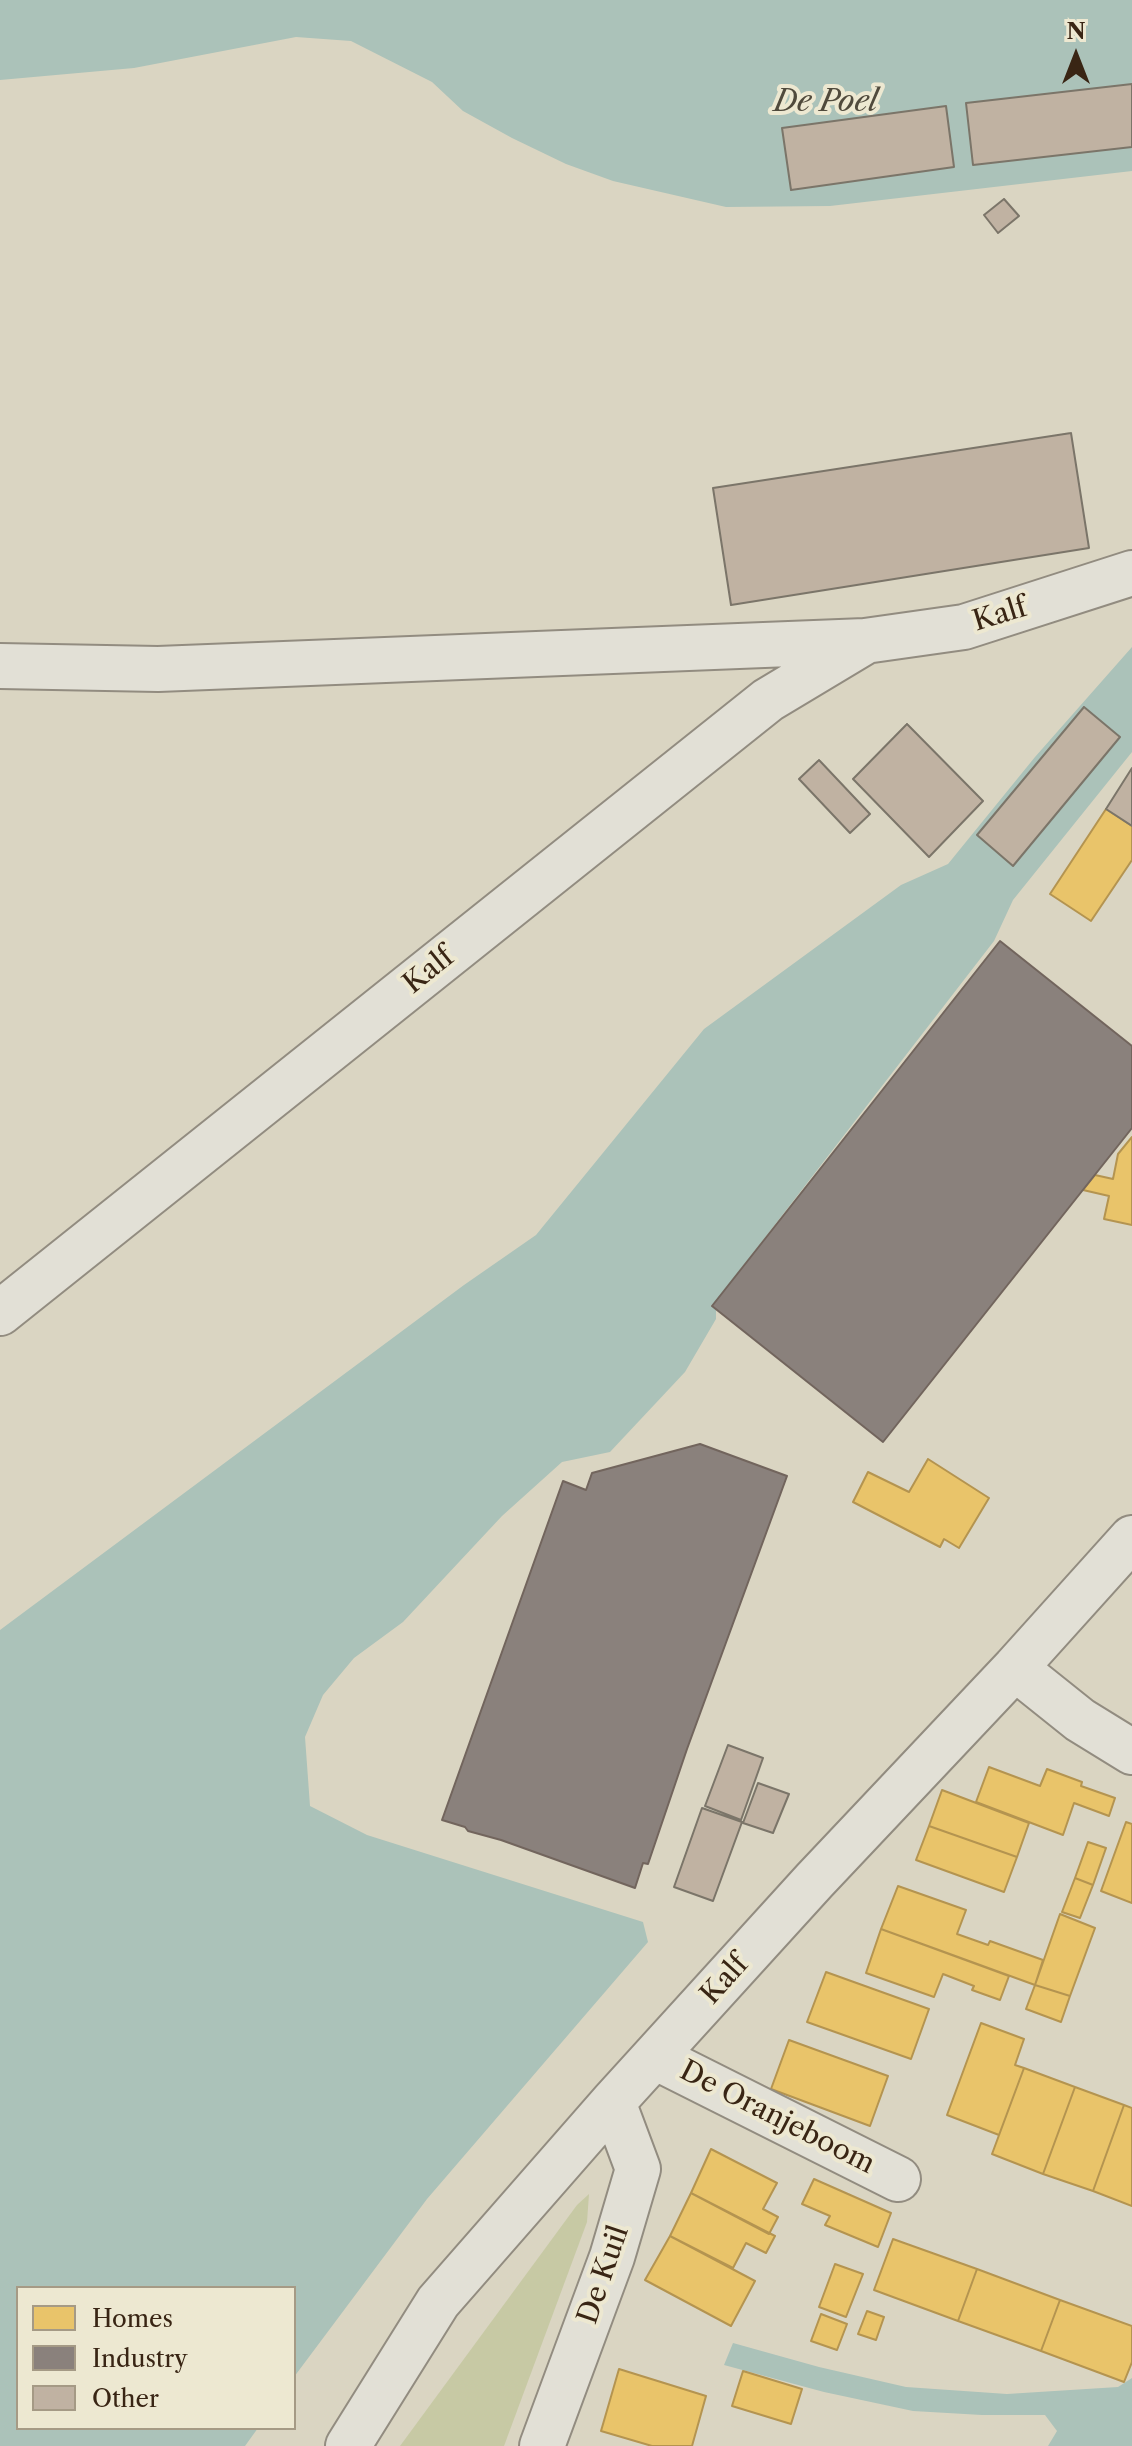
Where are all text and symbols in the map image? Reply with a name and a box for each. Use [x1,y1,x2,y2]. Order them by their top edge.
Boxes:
north arrow [1036,16,1116,96]
text: N [1066,18,1086,45]
water label: De Poel [774,84,878,120]
street label: Kalf [969,591,1031,639]
street label: Kalf [397,941,461,1001]
street label: Kalf [694,1948,756,2012]
street label: De Oranjeboom [674,2054,880,2182]
street label: De Kuil [572,2221,636,2329]
legend [16,2286,296,2430]
text: Homes [92,2304,173,2333]
text: Industry [92,2344,188,2373]
text: Other [92,2384,159,2413]

